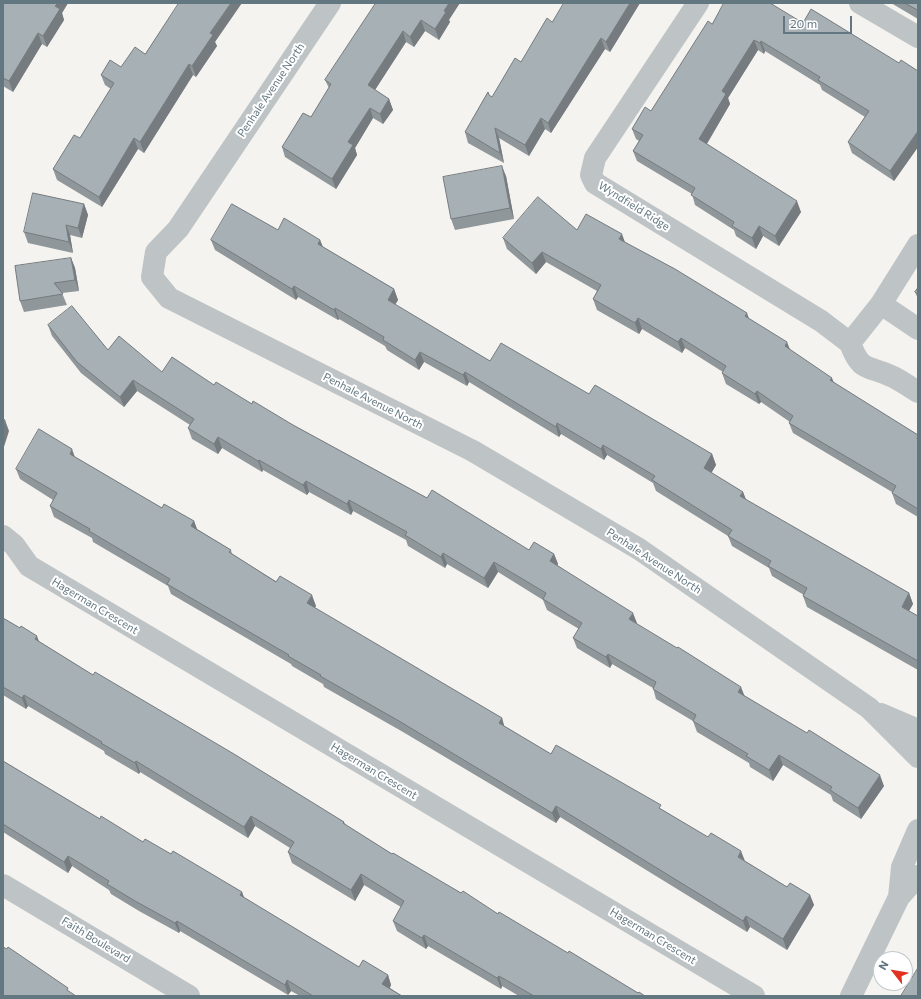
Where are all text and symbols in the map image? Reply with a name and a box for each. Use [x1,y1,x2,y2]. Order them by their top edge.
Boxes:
scale bar [785,8,854,34]
text: 20 m [790,16,817,30]
street label: Penhale Avenue North [235,41,307,139]
street label: Wyndfield Ridge [596,179,672,233]
street label: Penhale Avenue North [321,370,425,432]
street label: Penhale Avenue North [604,525,704,597]
street label: Hagerman Crescent [49,575,141,637]
street label: Hagerman Crescent [328,740,420,802]
street label: Hagerman Crescent [607,905,699,967]
street label: Faith Boulevard [59,914,133,966]
north arrow [873,951,913,991]
text: N [875,958,891,972]

